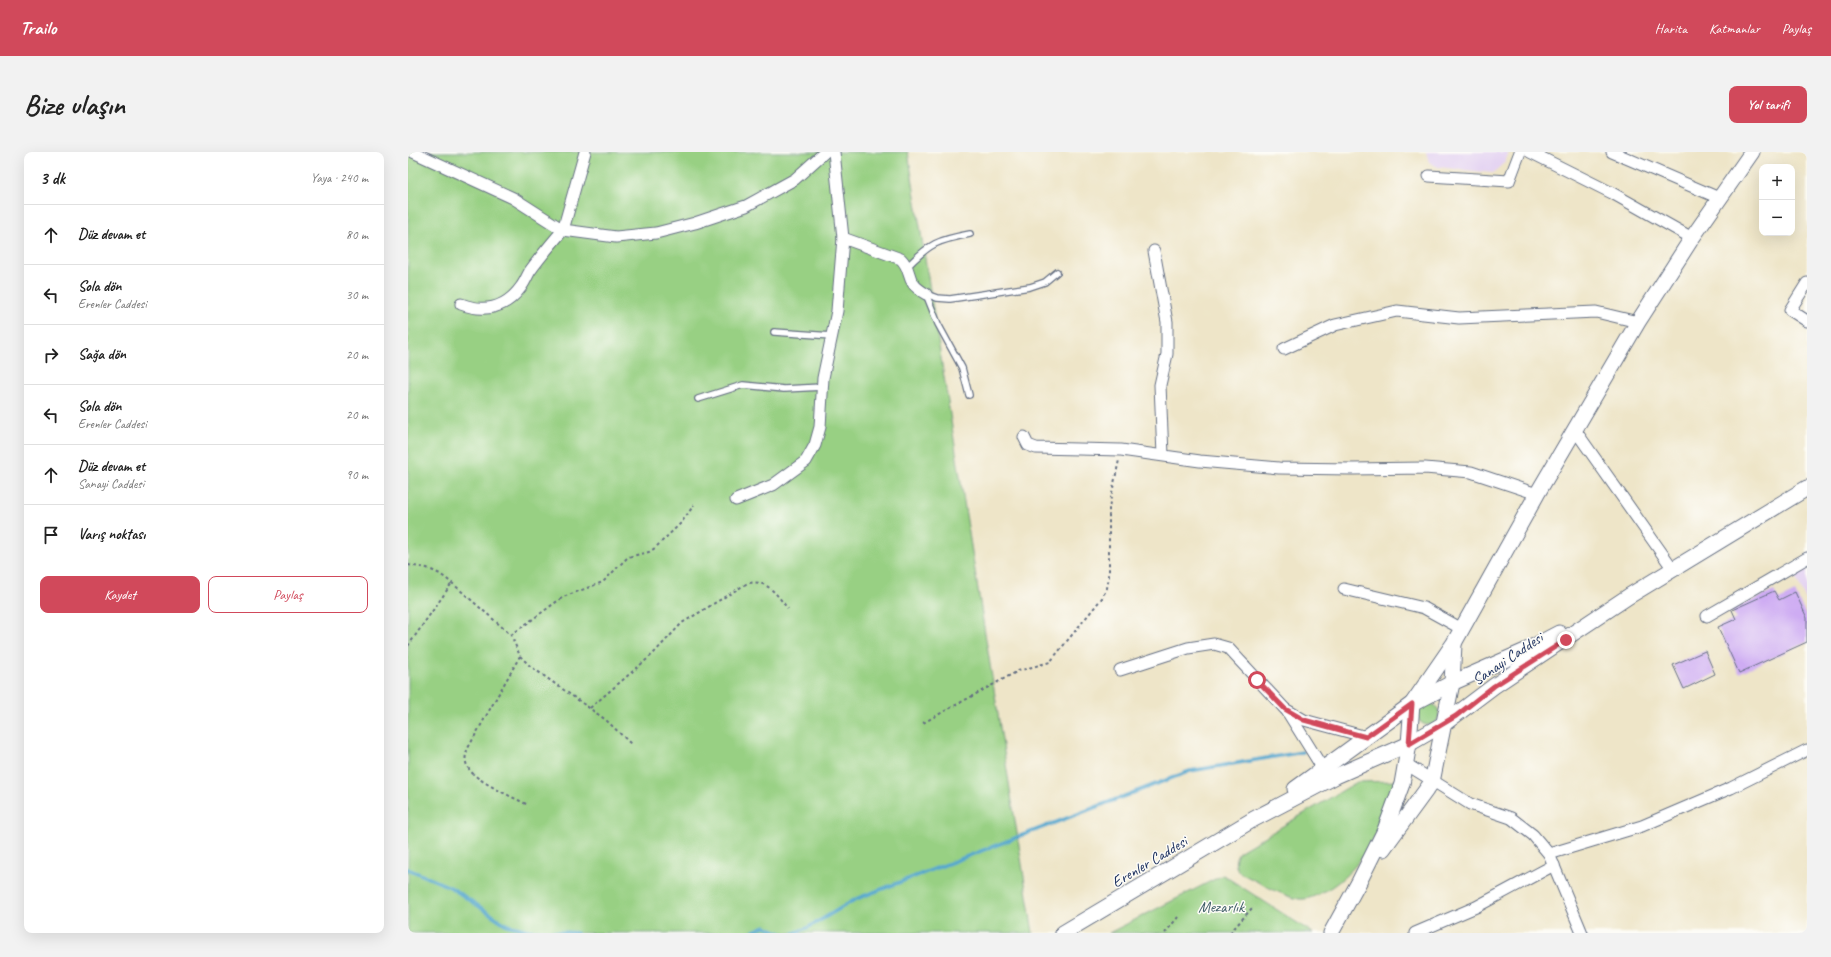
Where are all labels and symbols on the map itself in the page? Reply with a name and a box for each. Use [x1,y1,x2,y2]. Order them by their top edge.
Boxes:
street label: Sanayi Caddesi [1468,627,1549,690]
route end [1557,631,1575,649]
route start [1248,671,1266,689]
street label: Erenler Caddesi [1108,830,1193,892]
park label: Mezarlık [1198,897,1245,917]

